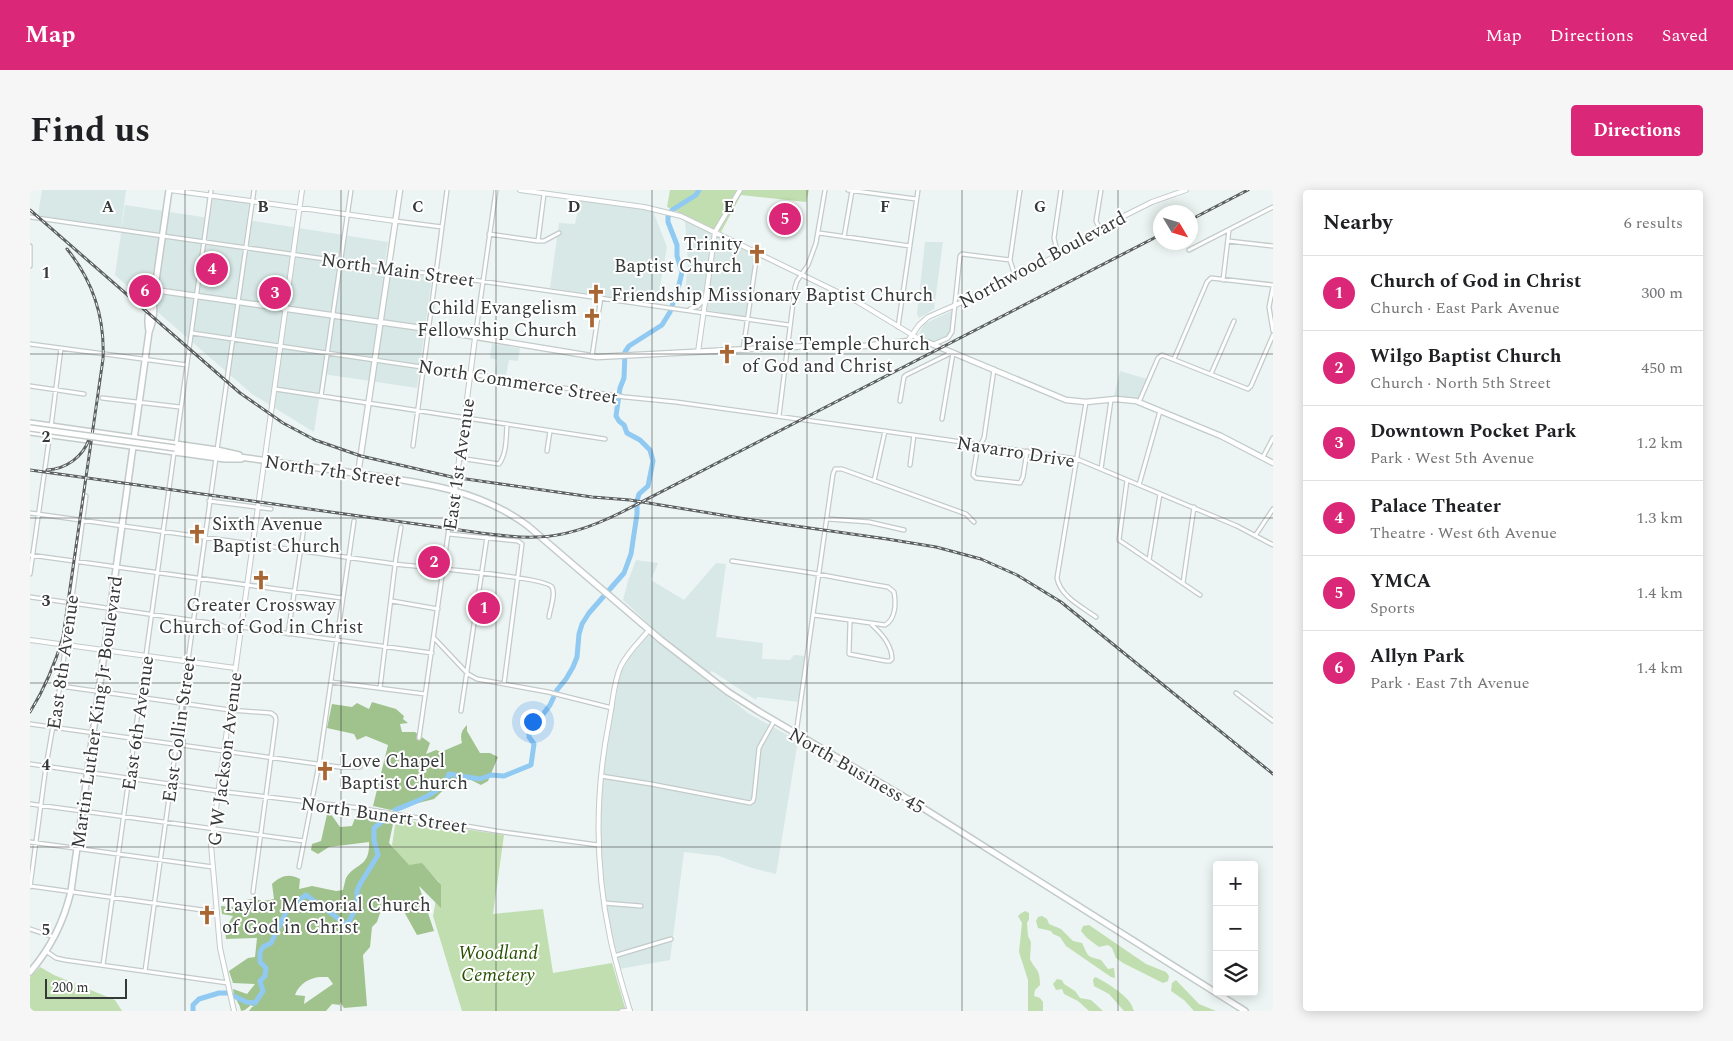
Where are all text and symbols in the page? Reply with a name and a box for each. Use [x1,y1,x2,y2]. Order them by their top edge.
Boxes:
text: Map [25,17,75,53]
text: Map [1486,22,1522,49]
text: Directions [1550,22,1634,49]
text: Saved [1662,22,1708,49]
text: Find us [30,104,150,157]
button: Directions [1571,105,1703,156]
text: A [102,195,115,219]
text: B [257,195,269,219]
text: C [412,195,424,219]
text: D [568,195,581,219]
text: E [724,195,734,219]
text: F [880,195,890,219]
text: G [1034,195,1046,219]
pin: 5 [769,200,801,238]
street label: Northwood Boulevard [954,204,1132,317]
north arrow [1153,205,1198,250]
text: Nearby [1323,207,1393,239]
text: 6 results [1624,211,1683,235]
place label: Trinity Baptist Church [614,230,743,281]
church icon: Trinity Baptist Church [746,243,768,265]
street label: North Main Street [319,245,477,296]
pin: 4 [196,250,228,288]
text: 1 [42,261,50,285]
text: Church of God in Christ [1370,267,1581,296]
pin: 6 [129,272,161,310]
pin: 3 [259,274,291,312]
place label: Friendship Missionary Baptist Church [611,281,933,310]
text: 1 [1335,281,1343,305]
text: 300 m [1641,281,1683,305]
church icon: Friendship Missionary Baptist Church [585,283,607,305]
place label: Child Evangelism Fellowship Church [417,294,577,345]
text: Church · East Park Avenue [1370,296,1560,320]
church icon: Child Evangelism Fellowship Church [581,307,603,329]
place label: Praise Temple Church of God and Christ [742,330,930,381]
text: Wilgo Baptist Church [1370,342,1561,371]
church icon: Praise Temple Church of God and Christ [716,343,738,365]
street label: North Commerce Street [416,352,620,413]
text: 2 [1335,356,1343,380]
text: 450 m [1641,356,1683,380]
text: Church · North 5th Street [1370,371,1551,395]
street label: East 1st Avenue [436,396,483,532]
text: Downtown Pocket Park [1370,417,1576,446]
text: 2 [42,425,51,449]
street label: Navarro Drive [955,429,1077,476]
text: 3 [1335,431,1343,455]
text: 1.2 km [1636,431,1683,455]
text: Park · West 5th Avenue [1370,446,1534,470]
street label: North 7th Street [263,448,403,495]
text: Palace Theater [1370,492,1501,521]
text: 4 [1335,506,1343,530]
text: 1.3 km [1636,506,1683,530]
place label: Sixth Avenue Baptist Church [212,510,340,561]
text: Theatre · West 6th Avenue [1370,521,1557,545]
church icon: Sixth Avenue Baptist Church [186,523,208,545]
pin: 2 [418,543,450,581]
text: YMCA [1370,567,1431,596]
church icon: Greater Crossway Church of God in Christ [250,569,272,591]
street label: Martin Luther King Jr Boulevard [64,574,131,851]
text: 5 [1335,581,1343,605]
text: 1.4 km [1636,581,1683,605]
text: 3 [42,589,51,613]
pin: 1 [468,589,500,627]
place label: Greater Crossway Church of God in Christ [159,591,364,642]
street label: East 8th Avenue [40,593,87,732]
text: Sports [1370,596,1415,620]
text: Allyn Park [1370,642,1465,671]
street label: East 6th Avenue [115,654,162,793]
street label: East Collin Street [155,654,204,805]
text: 6 [1335,656,1343,680]
text: 1.4 km [1636,656,1683,680]
street label: G W Jackson Avenue [200,670,251,848]
text: Park · East 7th Avenue [1370,671,1529,695]
your location [520,709,546,735]
street label: North Business 45 [783,720,930,822]
place label: Love Chapel Baptist Church [340,747,468,798]
text: 4 [42,753,51,777]
church icon: Love Chapel Baptist Church [314,760,336,782]
street label: North Bunert Street [299,789,469,842]
map controls [1213,861,1258,996]
button: + [1213,861,1258,906]
place label: Taylor Memorial Church of God in Christ [222,891,431,942]
church icon: Taylor Memorial Church of God in Christ [196,904,218,926]
button: − [1213,906,1258,951]
text: 5 [42,918,50,942]
park label: Woodland Cemetery [458,939,538,990]
button: layers [1213,951,1258,996]
scale bar [45,976,128,999]
text: 200 m [52,977,89,998]

